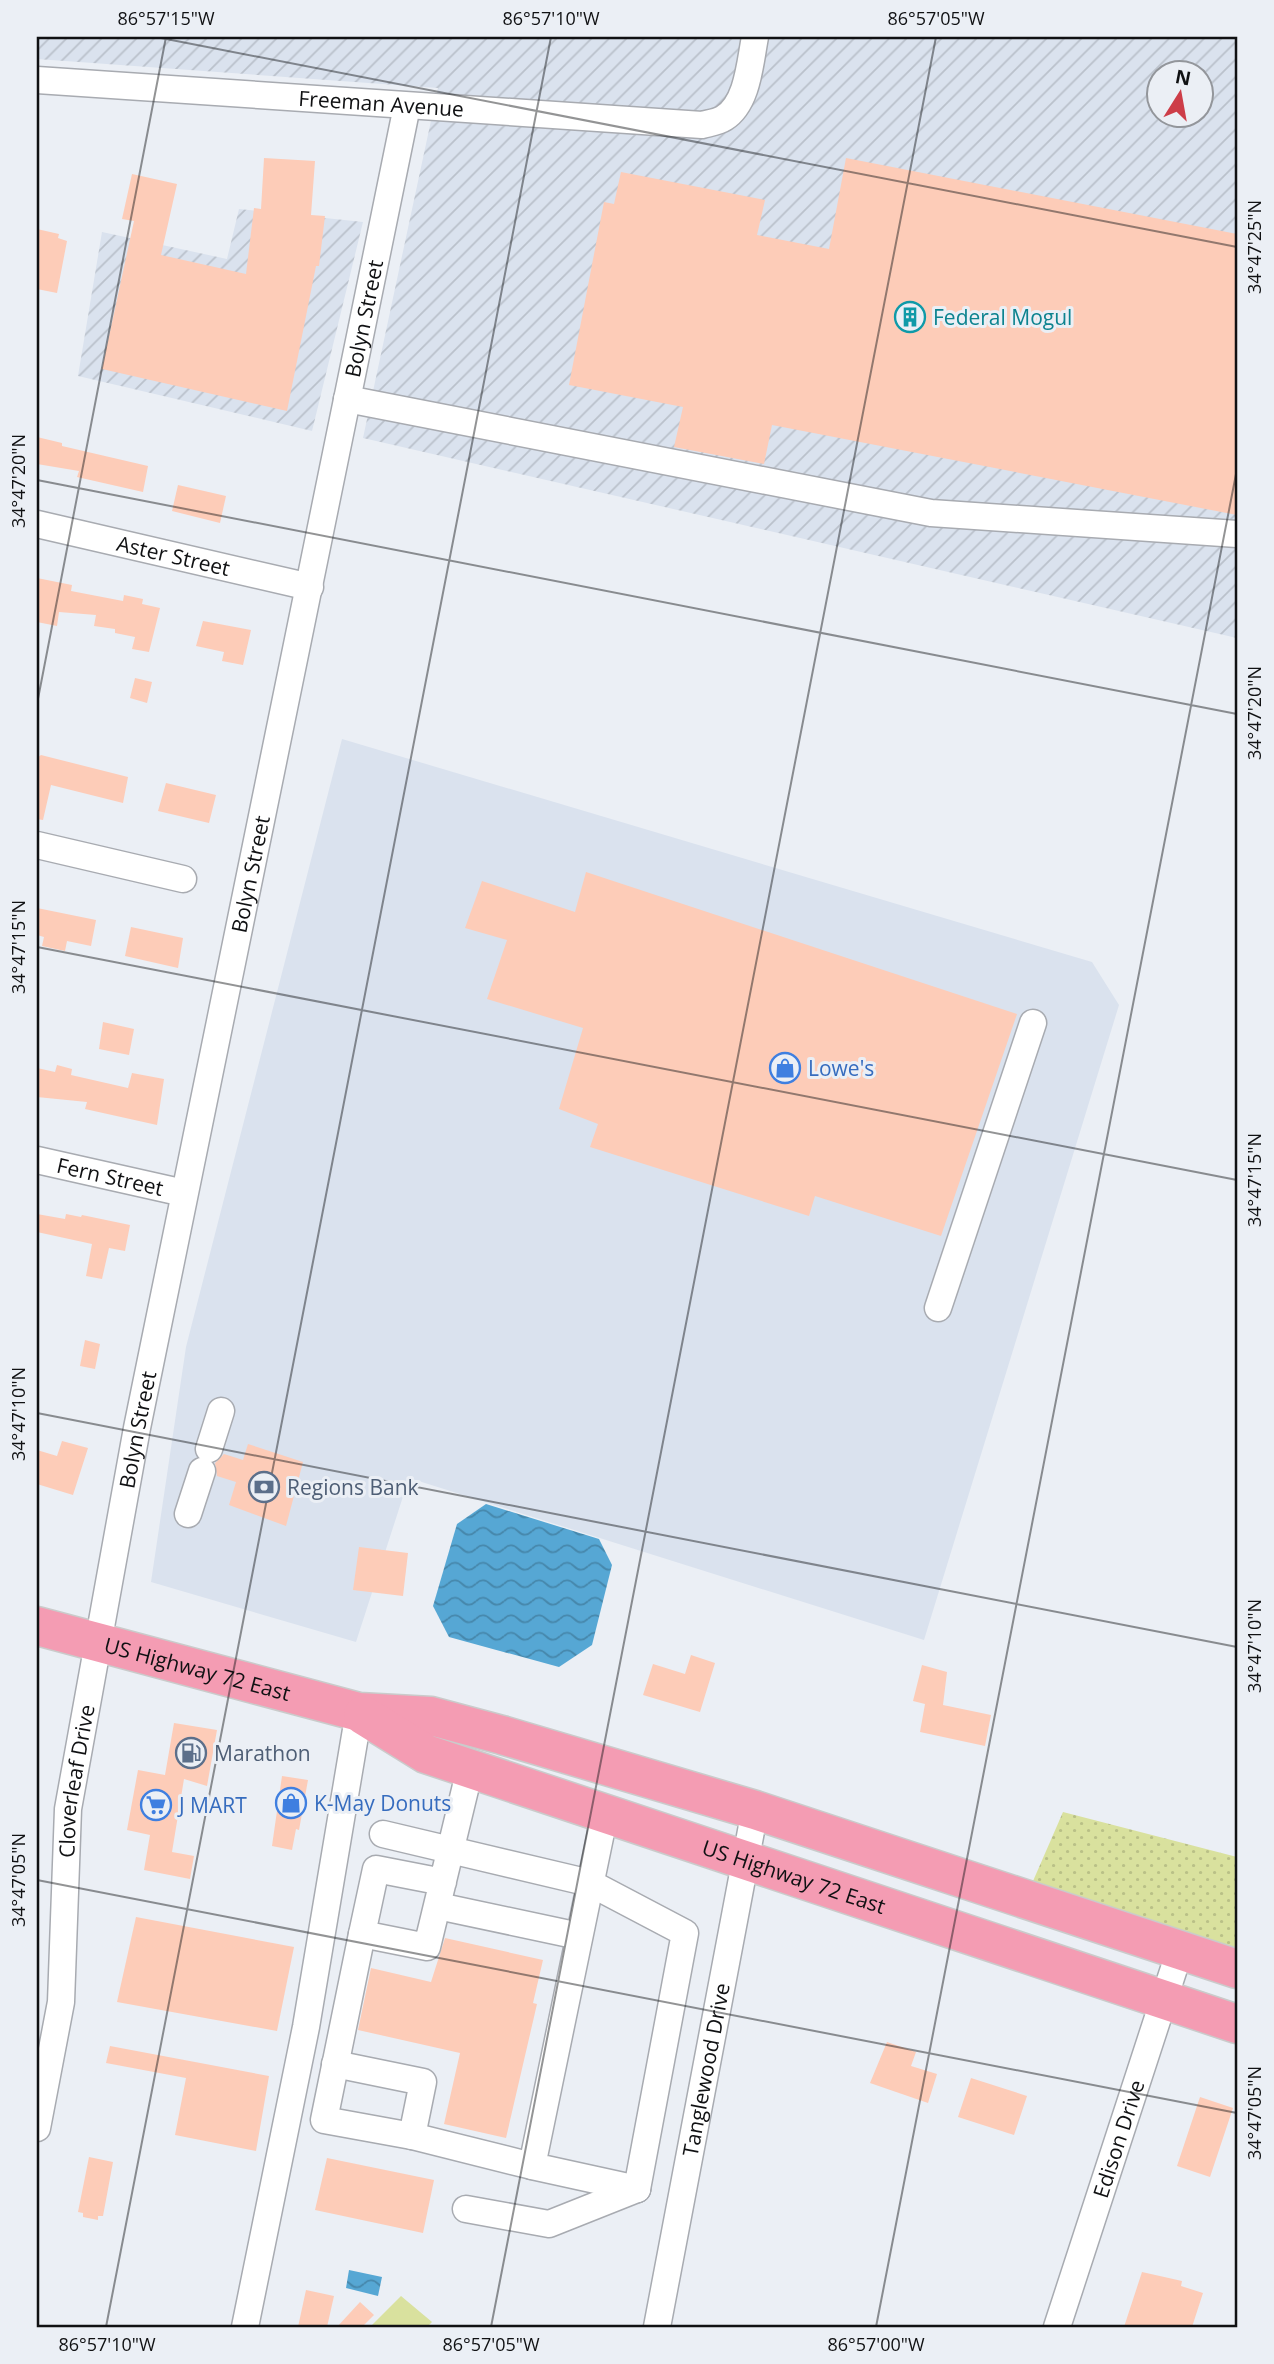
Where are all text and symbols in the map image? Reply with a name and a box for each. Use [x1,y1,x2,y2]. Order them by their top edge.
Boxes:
text: 86°57'15"W [117,6,215,30]
text: 86°57'10"W [502,6,600,30]
text: 86°57'05"W [887,6,985,30]
north arrow [1144,60,1214,130]
text: N [1173,63,1193,92]
street label: Freeman Avenue [298,84,465,123]
text: 34°47'25"N [1242,200,1266,294]
street label: Bolyn Street [338,257,389,380]
building icon: Federal Mogul [893,300,927,334]
place label: Federal Mogul [933,303,1072,331]
text: 34°47'20"N [6,434,30,528]
street label: Aster Street [114,529,233,582]
text: 34°47'20"N [1242,666,1266,760]
street label: Bolyn Street [225,813,276,935]
text: 34°47'15"N [6,900,30,994]
shop icon: Lowe's [768,1051,802,1085]
place label: Lowe's [808,1054,874,1082]
text: 34°47'15"N [1242,1133,1266,1227]
street label: Fern Street [54,1151,166,1202]
text: 34°47'10"N [6,1367,30,1461]
street label: Bolyn Street [112,1368,162,1491]
bank icon: Regions Bank [247,1470,281,1504]
place label: Regions Bank [287,1473,419,1501]
text: 34°47'10"N [1242,1599,1266,1693]
street label: US Highway 72 East [101,1631,294,1707]
street label: Cloverleaf Drive [52,1702,101,1858]
fuel station icon: Marathon [174,1736,208,1770]
place label: Marathon [214,1739,311,1767]
shop icon: K-May Donuts [274,1786,308,1820]
supermarket icon: J MART [139,1788,173,1822]
place label: K-May Donuts [314,1789,451,1817]
place label: J MART [177,1791,247,1819]
text: 34°47'05"N [6,1833,30,1927]
street label: US Highway 72 East [699,1833,889,1920]
street label: Tanglewood Drive [676,1981,736,2159]
text: 34°47'05"N [1242,2066,1266,2160]
street label: Edison Drive [1086,2076,1151,2201]
text: 86°57'10"W [58,2332,156,2356]
text: 86°57'05"W [442,2332,540,2356]
text: 86°57'00"W [827,2332,925,2356]

